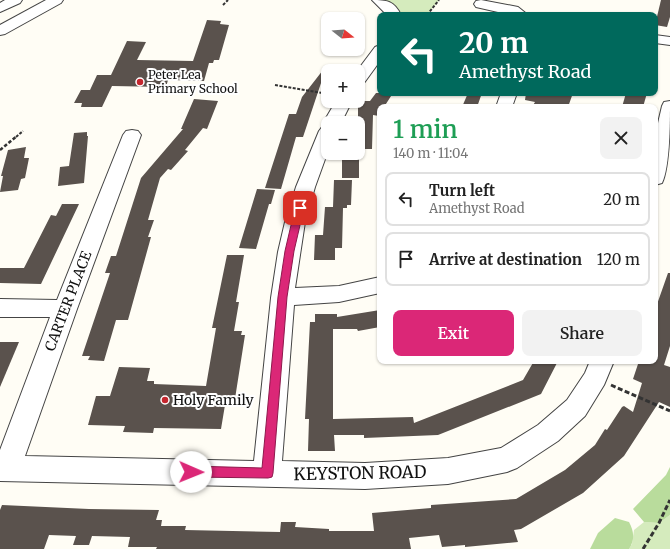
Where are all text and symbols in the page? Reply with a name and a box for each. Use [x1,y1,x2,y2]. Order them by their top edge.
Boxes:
north arrow [321,12,365,56]
map controls [321,12,365,160]
text: 20 m [459,25,528,61]
icon: left [393,28,445,80]
text: Amethyst Road [459,60,591,83]
button: + [321,64,365,108]
place label: Peter Lea Primary School [148,67,238,96]
marker: Peter Lea Primary School [135,77,145,87]
text: 1 min [393,114,458,145]
button: − [321,116,365,160]
button: close [600,117,642,159]
text: 140 m · 11:04 [393,145,468,162]
text: Turn left [429,181,495,200]
icon: left [395,188,417,210]
text: 20 m [603,190,640,209]
pin [283,191,317,225]
icon: arrive [289,197,311,219]
text: Amethyst Road [429,200,525,217]
street label: CARTER PLACE [41,248,95,354]
icon: arrive [395,248,417,270]
text: Arrive at destination [429,250,582,269]
text: 120 m [597,250,640,269]
button: Exit [393,310,514,356]
button: Share [522,310,642,356]
place label: Holy Family [173,391,255,409]
marker: Holy Family [160,395,170,405]
position arrow [170,451,212,493]
street label: KEYSTON ROAD [293,461,427,485]

